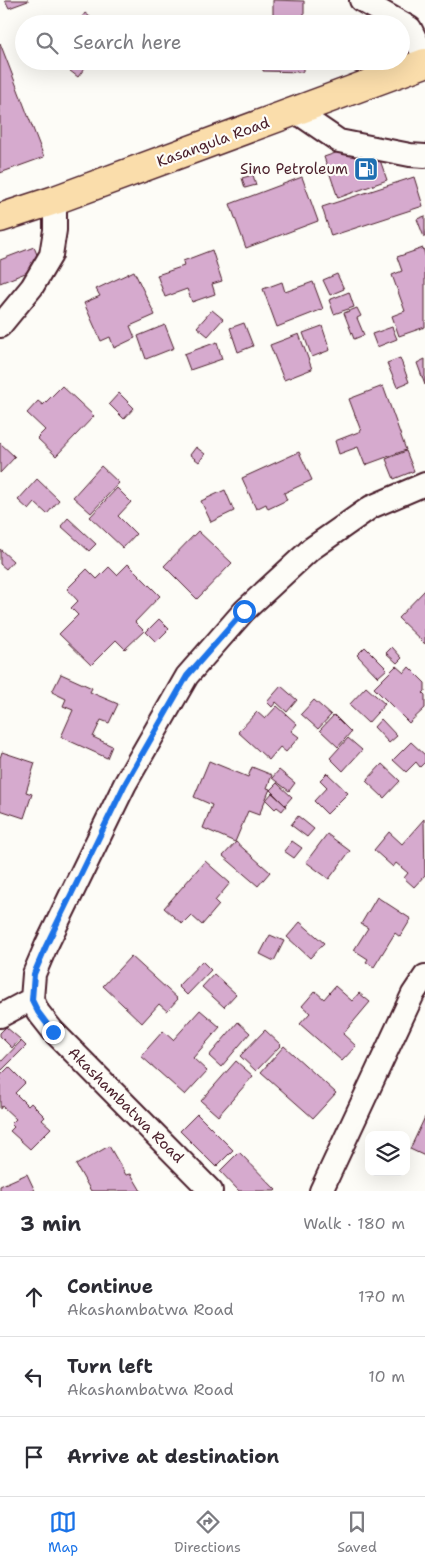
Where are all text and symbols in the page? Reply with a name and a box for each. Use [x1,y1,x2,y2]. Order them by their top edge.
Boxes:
search box [15,15,410,70]
icon: search [33,29,61,57]
text: Search here [73,30,182,55]
street label: Kasangula Road [154,112,273,172]
fuel station icon: Sino Petroleum [353,156,379,182]
place label: Sino Petroleum [240,159,348,179]
route start [233,600,256,623]
route end [42,1021,65,1044]
street label: Akashambatwa Road [64,1043,189,1168]
map controls [365,1131,410,1176]
button: layers [365,1131,410,1176]
text: 3 min [20,1210,81,1238]
text: Walk · 180 m [303,1213,405,1234]
text: Continue [67,1274,153,1299]
icon: ahead [20,1283,48,1311]
text: 170 m [358,1286,405,1307]
text: Akashambatwa Road [67,1299,234,1320]
text: Turn left [67,1354,153,1379]
icon: left [20,1363,48,1391]
text: 10 m [368,1366,405,1387]
text: Akashambatwa Road [67,1379,234,1400]
icon: arrive [20,1443,48,1471]
text: Arrive at destination [67,1444,279,1469]
tab: Map [48,1508,78,1556]
tab: Directions [174,1508,241,1556]
tab: Saved [337,1508,377,1556]

